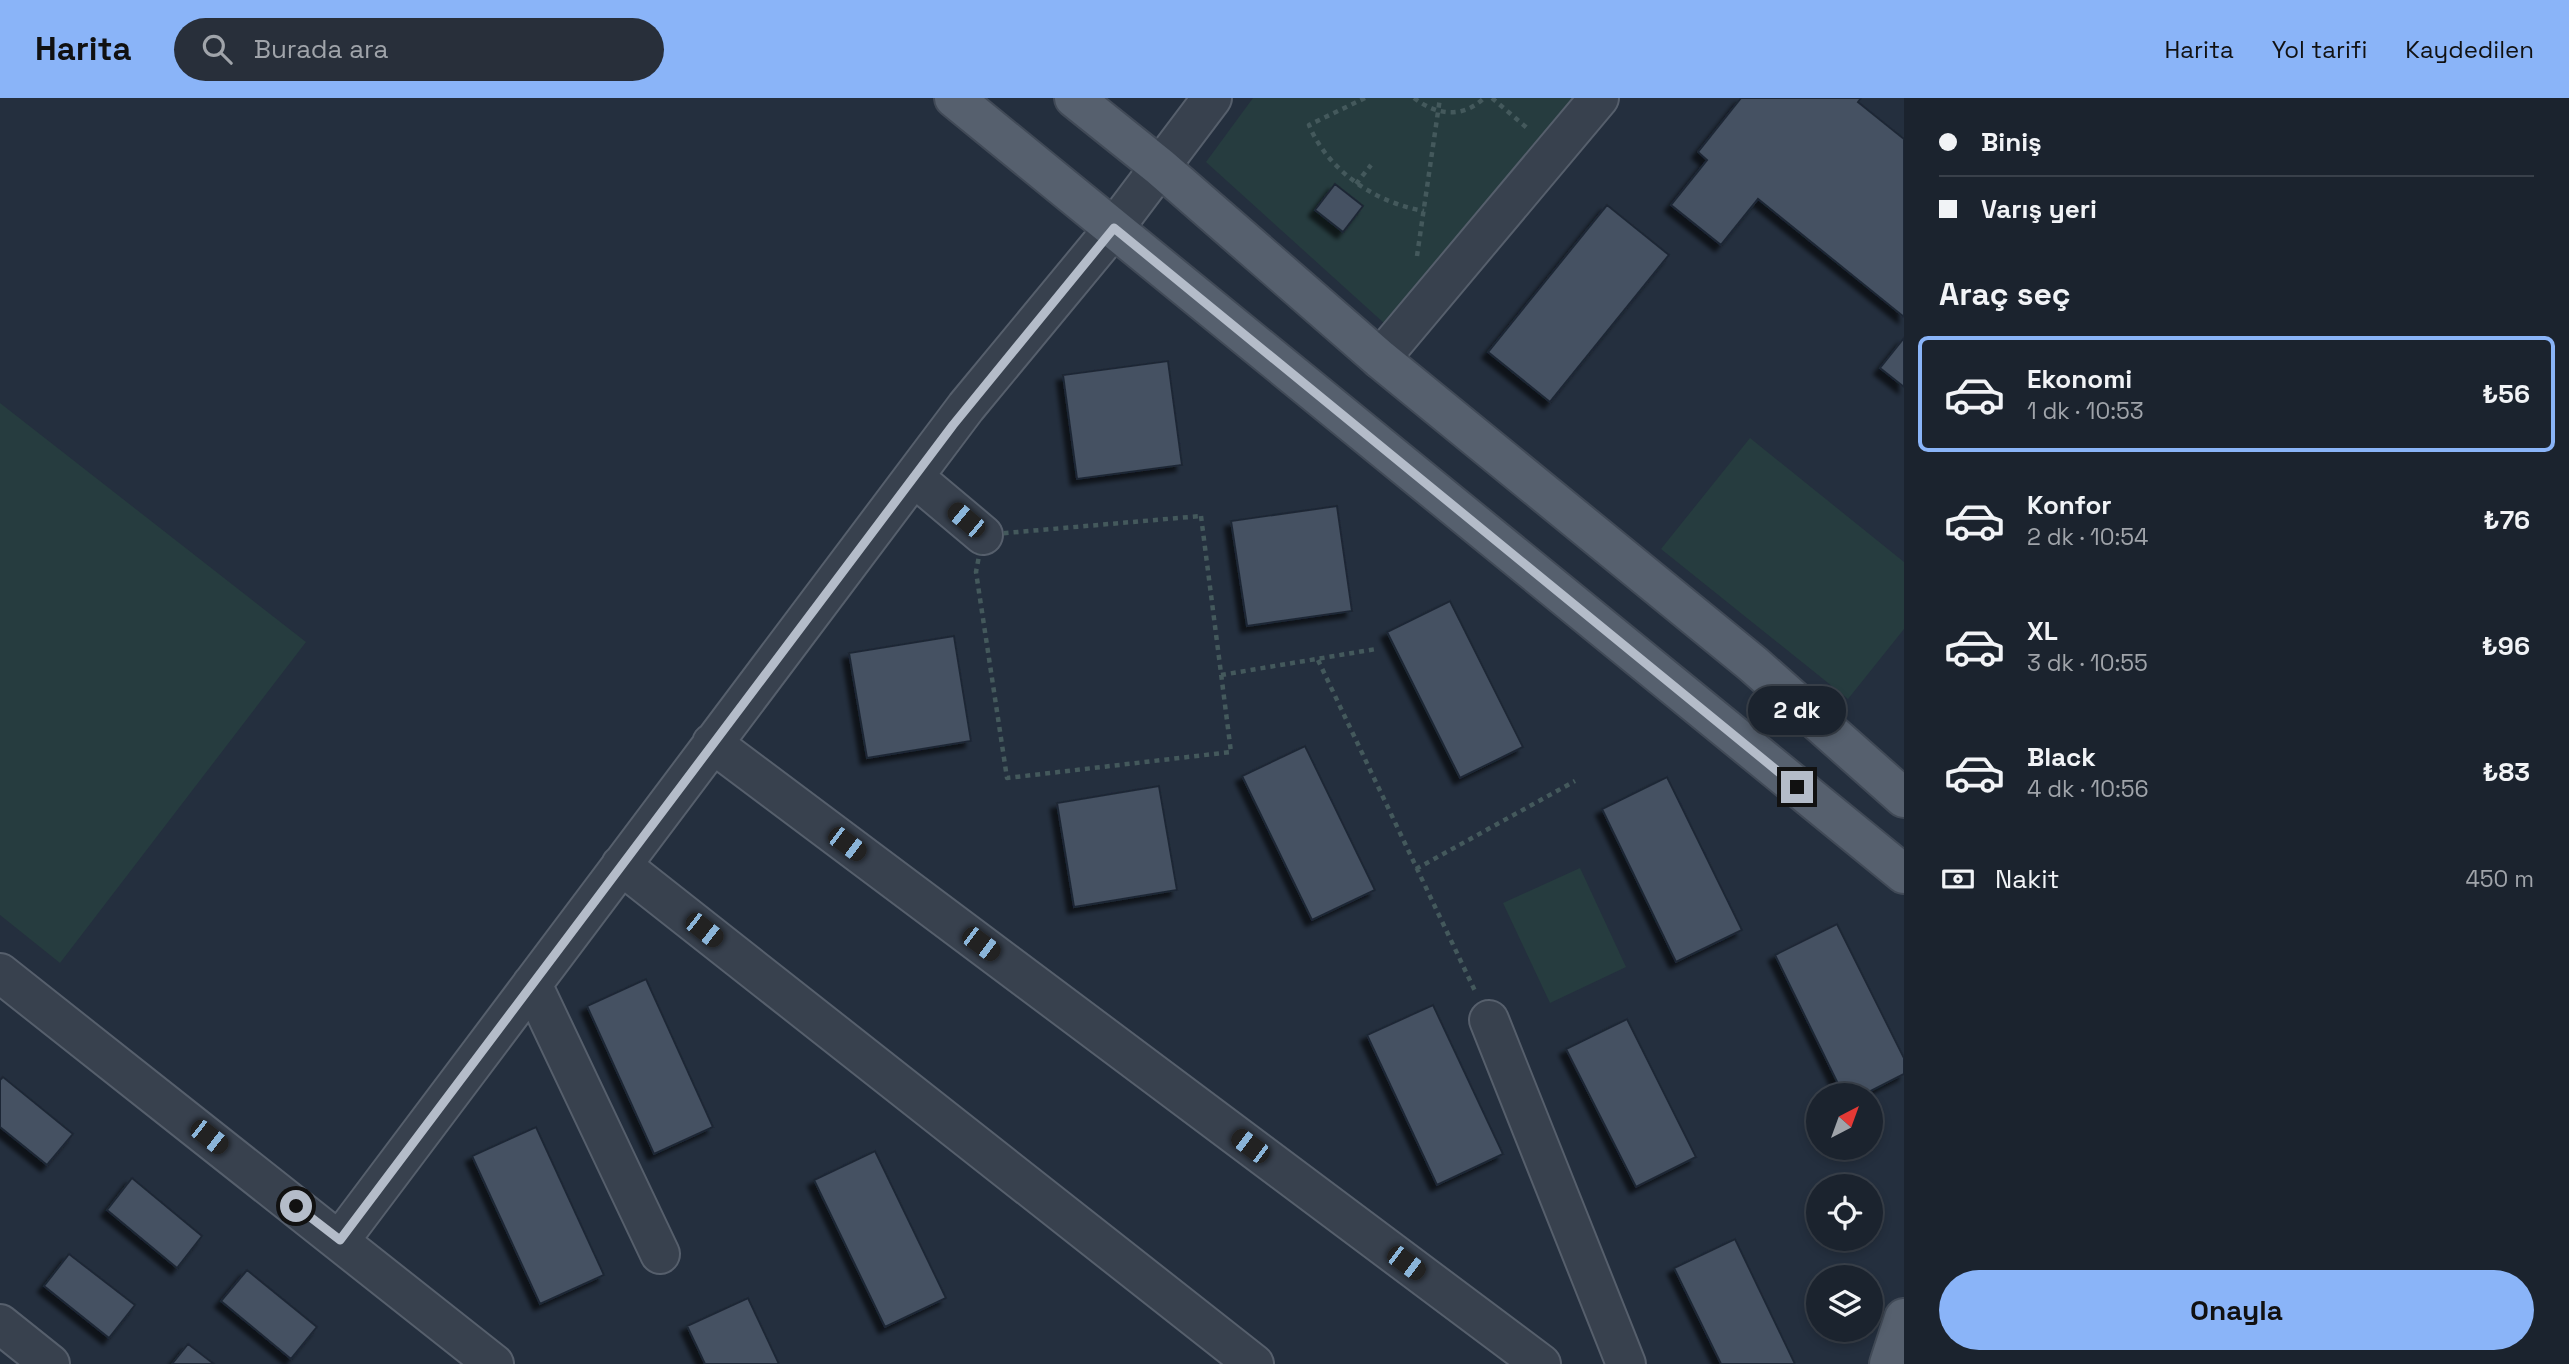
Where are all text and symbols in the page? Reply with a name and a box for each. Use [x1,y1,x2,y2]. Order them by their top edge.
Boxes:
search box [174,18,664,81]
text: Harita [35,28,132,70]
icon: search [198,30,236,68]
text: Burada ara [254,32,388,66]
text: Harita [2164,34,2234,65]
text: Yol tarifi [2272,34,2367,65]
text: Kaydedilen [2405,34,2534,65]
text: Biniş [1981,125,2042,159]
text: Varış yeri [1981,192,2097,226]
text: Araç seç [1939,274,2071,314]
text: Ekonomi [2027,362,2132,396]
icon: car [1943,363,2006,426]
text: ₺56 [2482,377,2530,411]
text: 1 dk · 10:53 [2027,396,2144,426]
text: Konfor [2027,488,2112,522]
icon: car [1943,489,2006,552]
car [944,498,989,542]
text: ₺76 [2484,503,2530,537]
text: 2 dk · 10:54 [2027,522,2148,552]
text: XL [2027,614,2058,648]
icon: car [1943,615,2006,678]
text: ₺96 [2482,629,2530,663]
text: 3 dk · 10:55 [2027,648,2148,678]
callout: 2 dk [1748,686,1846,734]
text: 2 dk [1773,695,1821,725]
text: Black [2027,740,2096,774]
icon: car [1943,741,2006,804]
text: ₺83 [2483,755,2530,789]
route end [1781,771,1813,803]
text: 4 dk · 10:56 [2027,774,2149,804]
car [824,823,871,865]
icon: cash [1939,860,1977,898]
text: Nakit [1995,862,2060,896]
text: 450 m [2465,864,2534,894]
car [681,909,728,951]
car [958,923,1005,965]
north arrow [1806,1083,1883,1160]
map controls [1806,1083,1883,1342]
car [186,1116,233,1158]
car [1227,1125,1274,1167]
button: locate [1806,1174,1883,1251]
route start [280,1190,312,1222]
car [1383,1242,1430,1284]
button: layers [1806,1265,1883,1342]
button: Onayla [1939,1270,2534,1350]

